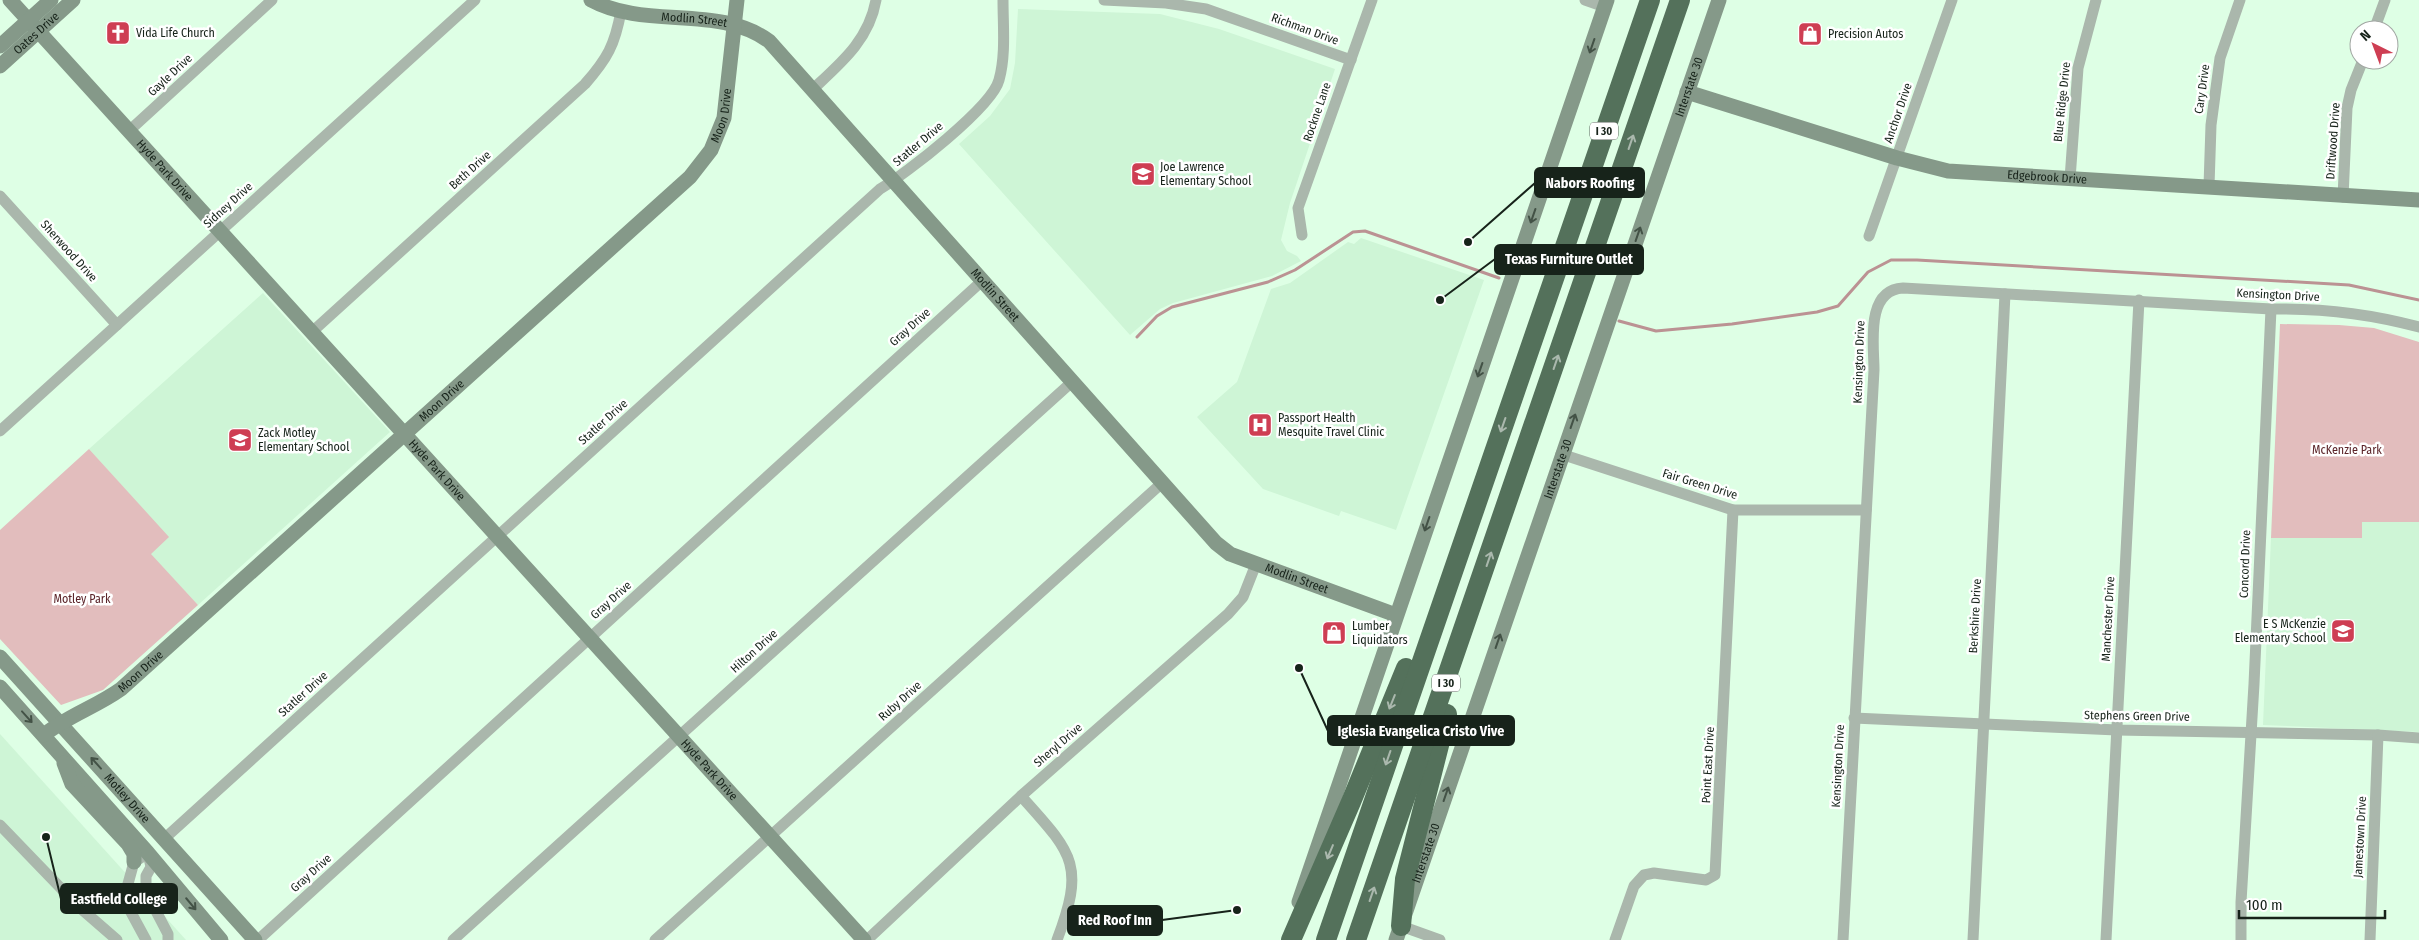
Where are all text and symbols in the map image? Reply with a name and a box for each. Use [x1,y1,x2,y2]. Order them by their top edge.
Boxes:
street label: Oates Drive [11,9,62,57]
street label: Modlin Street [661,10,729,30]
street label: Richman Drive [1269,10,1341,48]
church icon: Vida Life Church [105,20,131,46]
north arrow [2349,20,2399,70]
shop icon: Precision Autos [1797,21,1823,47]
place label: Vida Life Church [136,26,215,40]
place label: Precision Autos [1828,27,1903,41]
text: N [2357,27,2374,45]
one-way arrow [1586,38,1596,54]
street label: Gayle Drive [145,51,195,99]
street label: Interstate 30 [1672,55,1706,119]
street label: Blue Ridge Drive [2051,61,2073,143]
street label: Cary Drive [2192,63,2212,115]
street label: Rockne Lane [1300,80,1334,144]
street label: Anchor Drive [1881,81,1915,145]
street label: Moon Drive [708,87,734,145]
street label: Driftwood Drive [2323,102,2343,180]
street label: Statler Drive [890,119,946,169]
road number: I 30 [1590,122,1618,140]
one-way arrow [1627,135,1636,150]
street label: Hyde Park Drive [133,137,196,204]
street label: Beth Drive [446,148,494,192]
place label: Joe Lawrence Elementary School [1160,160,1251,188]
school or university icon: Joe Lawrence Elementary School [1130,161,1156,187]
callout: Nabors Roofing [1535,168,1644,197]
street label: Edgebrook Drive [2007,168,2087,187]
text: Nabors Roofing [1545,175,1635,192]
street label: Sidney Drive [201,179,255,231]
one-way arrow [1528,208,1537,224]
street label: Sherwood Drive [38,218,100,285]
one-way arrow [1633,226,1643,242]
callout: Texas Furniture Outlet [1495,245,1643,274]
text: Texas Furniture Outlet [1505,251,1634,268]
street label: Modlin Street [968,266,1022,324]
street label: Kensington Drive [2236,286,2320,304]
street label: Gray Drive [887,305,933,349]
street label: Kensington Drive [1851,320,1867,404]
one-way arrow [1552,355,1561,371]
one-way arrow [1475,362,1484,377]
street label: Moon Drive [416,377,467,424]
street label: Statler Drive [576,396,630,448]
place label: Passport Health Mesquite Travel Clinic [1278,411,1384,439]
hospital icon: Passport Health Mesquite Travel Clinic [1247,412,1273,438]
one-way arrow [1569,413,1578,429]
one-way arrow [1497,416,1507,432]
place label: Zack Motley Elementary School [258,426,349,454]
school or university icon: Zack Motley Elementary School [227,427,253,453]
street label: Hyde Park Drive [406,437,468,503]
street label: Interstate 30 [1541,437,1575,501]
park label: McKenzie Park [2312,443,2382,457]
street label: Fair Green Drive [1661,466,1739,502]
one-way arrow [1422,515,1431,531]
street label: Concord Drive [2237,530,2253,598]
one-way arrow [1485,551,1494,567]
street label: Modlin Street [1263,561,1330,597]
street label: Manchester Drive [2099,576,2117,662]
street label: Gray Drive [588,578,634,622]
street label: Berkshire Drive [1966,578,1984,654]
park label: Motley Park [53,592,111,606]
place label: E S McKenzie Elementary School [2235,617,2326,645]
school or university icon: E S McKenzie Elementary School [2330,618,2356,644]
place label: Lumber Liquidators [1352,619,1408,647]
shop icon: Lumber Liquidators [1321,620,1347,646]
street label: Hilton Drive [728,626,780,676]
one-way arrow [1494,633,1503,649]
street label: Moon Drive [115,648,166,695]
street label: Statler Drive [276,668,330,720]
road number: I 30 [1432,674,1460,691]
street label: Ruby Drive [876,678,924,724]
one-way arrow [1387,694,1396,709]
street label: Stephens Green Drive [2084,708,2190,724]
one-way arrow [21,710,33,723]
callout: Iglesia Evangelica Cristo Vive [1328,716,1514,745]
street label: Sheryl Drive [1031,720,1085,770]
text: Iglesia Evangelica Cristo Vive [1338,723,1504,740]
street label: Kensington Drive [1829,724,1847,808]
street label: Point East Drive [1699,726,1717,804]
street label: Hyde Park Drive [678,736,741,803]
one-way arrow [1383,750,1392,766]
one-way arrow [90,757,102,770]
street label: Motley Drive [101,771,153,826]
one-way arrow [1442,787,1451,803]
street label: Jamestown Drive [2351,796,2369,878]
street label: Interstate 30 [1409,821,1443,885]
one-way arrow [1325,844,1335,859]
street label: Gray Drive [288,851,334,895]
callout: Eastfield College [61,884,177,913]
one-way arrow [1368,887,1377,902]
scale bar [2239,888,2385,920]
text: Eastfield College [71,891,167,908]
text: 100 m [2246,896,2283,914]
one-way arrow [185,897,196,910]
callout: Red Roof Inn [1068,906,1162,935]
text: Red Roof Inn [1078,912,1152,929]

